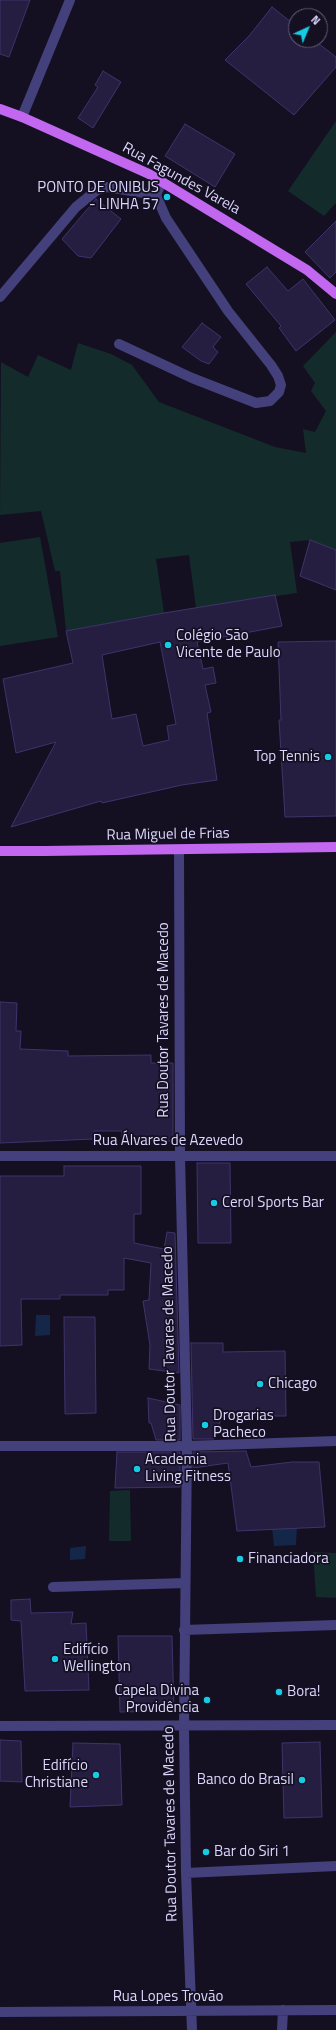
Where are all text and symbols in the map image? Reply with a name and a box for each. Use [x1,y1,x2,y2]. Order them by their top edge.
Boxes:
north arrow [288,8,328,48]
text: N [307,12,324,28]
street label: Rua Fagundes Varela [119,139,243,219]
place label: PONTO DE ONIBUS - LINHA 57 [37,179,159,214]
marker: PONTO DE ONIBUS - LINHA 57 [162,192,172,202]
place label: Colégio São Vicente de Paulo [176,627,281,662]
marker: Colégio São Vicente de Paulo [163,640,173,650]
place label: Top Tennis [254,748,320,766]
marker: Top Tennis [323,752,333,762]
street label: Rua Miguel de Frias [106,825,230,845]
street label: Rua Doutor Tavares de Macedo [155,922,173,1118]
street label: Rua Álvares de Azevedo [93,1132,243,1150]
place label: Cerol Sports Bar [222,1194,324,1212]
marker: Cerol Sports Bar [209,1198,219,1208]
street label: Rua Doutor Tavares de Macedo [159,1246,181,1442]
place label: Chicago [268,1375,317,1393]
marker: Chicago [255,1379,265,1389]
place label: Drogarias Pacheco [213,1407,274,1442]
marker: Drogarias Pacheco [200,1420,210,1430]
place label: Academia Living Fitness [145,1451,231,1486]
marker: Academia Living Fitness [132,1464,142,1474]
place label: Financiadora [248,1550,329,1568]
marker: Financiadora [235,1554,245,1564]
place label: Edifício Wellington [63,1641,131,1676]
marker: Edifício Wellington [50,1654,60,1664]
place label: Capela Divina Providência [115,1682,199,1717]
place label: Bora! [287,1683,321,1701]
marker: Bora! [274,1687,284,1697]
marker: Capela Divina Providência [202,1695,212,1705]
street label: Rua Doutor Tavares de Macedo [160,1726,182,1922]
place label: Edifício Christiane [25,1757,88,1792]
marker: Edifício Christiane [91,1770,101,1780]
place label: Banco do Brasil [197,1771,294,1789]
marker: Banco do Brasil [297,1775,307,1785]
place label: Bar do Siri 1 [214,1843,290,1861]
marker: Bar do Siri 1 [201,1847,211,1857]
street label: Rua Lopes Trovão [113,1988,223,2006]

